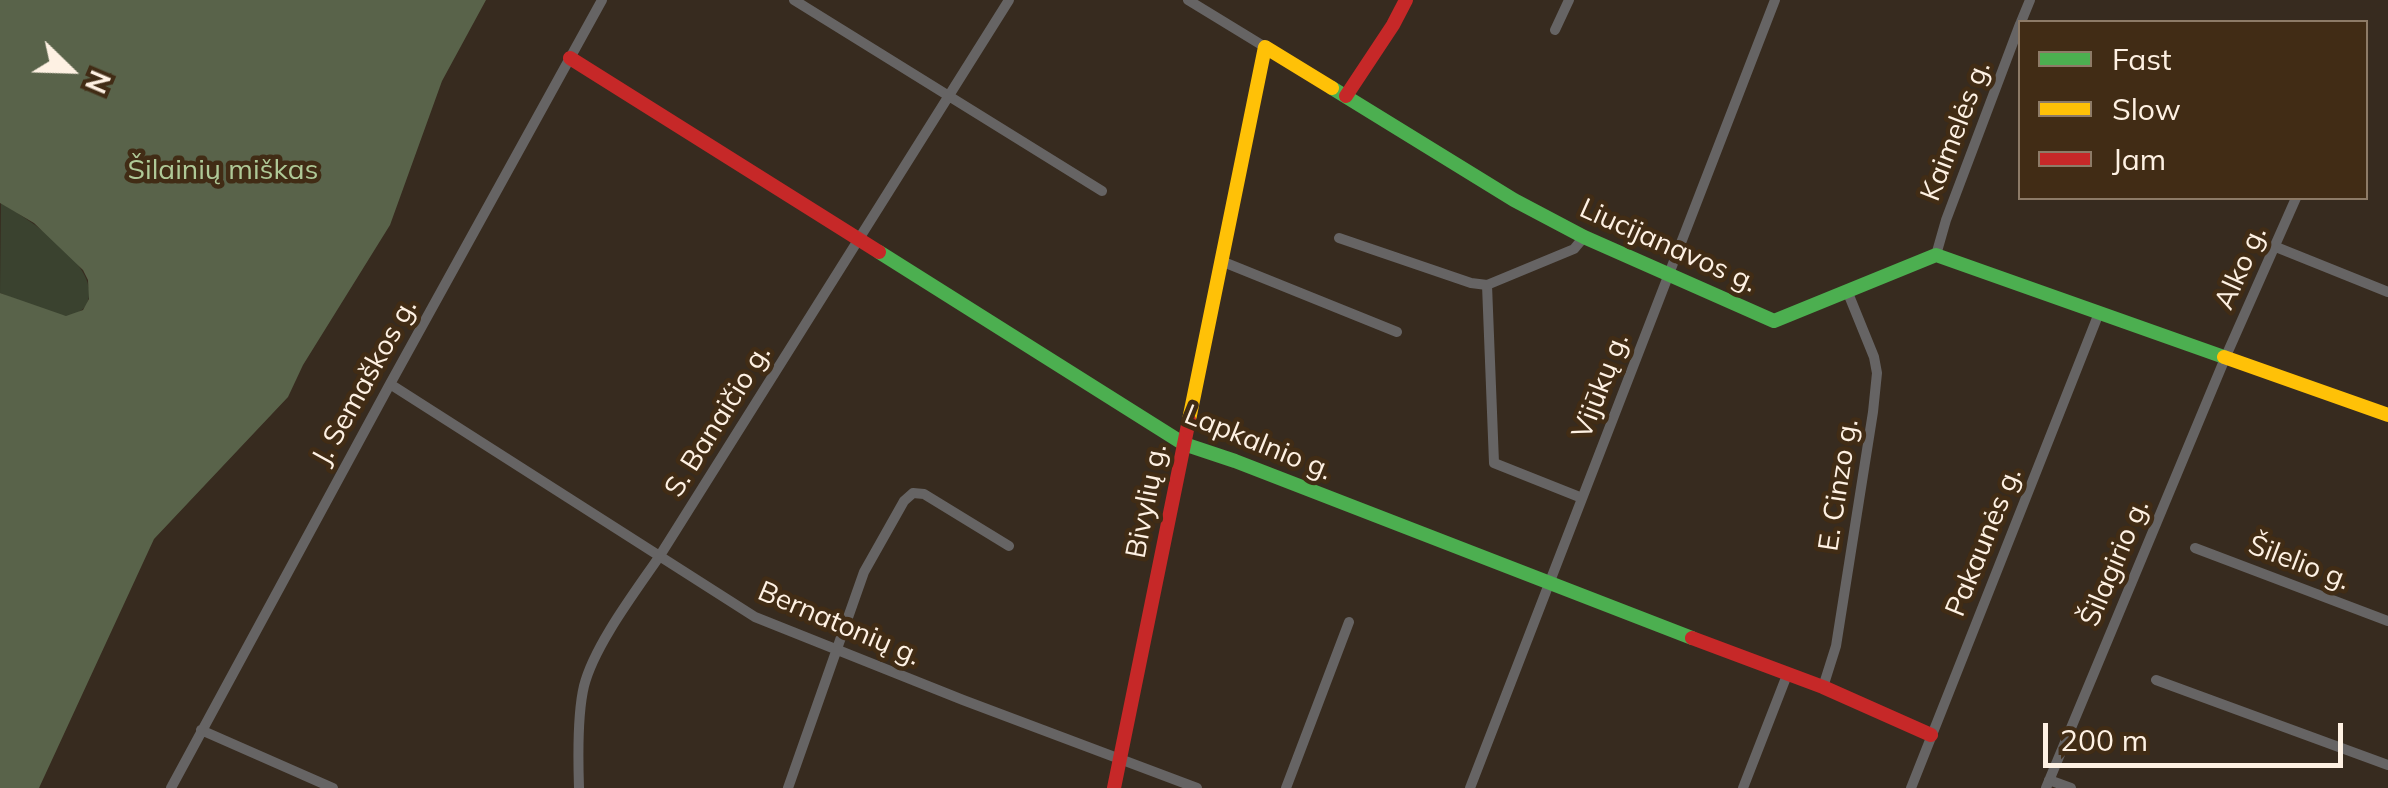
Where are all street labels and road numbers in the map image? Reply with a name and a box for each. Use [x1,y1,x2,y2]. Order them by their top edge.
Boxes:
street label: Kaimelės g. [1914,56,1998,206]
street label: Liucijanavos g. [1574,192,1762,300]
street label: Alko g. [2208,221,2274,315]
street label: J. Semaškos g. [305,293,425,471]
street label: Vijūkų g. [1566,329,1636,443]
street label: S. Banaičio g. [658,338,778,504]
street label: Lapkalnio g. [1179,398,1337,488]
street label: E. Cinzo g. [1812,416,1866,554]
street label: Bivylių g. [1119,441,1175,561]
street label: Pakaunės g. [1939,463,2029,621]
street label: Šilagirio g. [2073,495,2157,631]
street label: Šilelio g. [2244,528,2354,598]
street label: Bernatonių g. [753,575,925,673]

